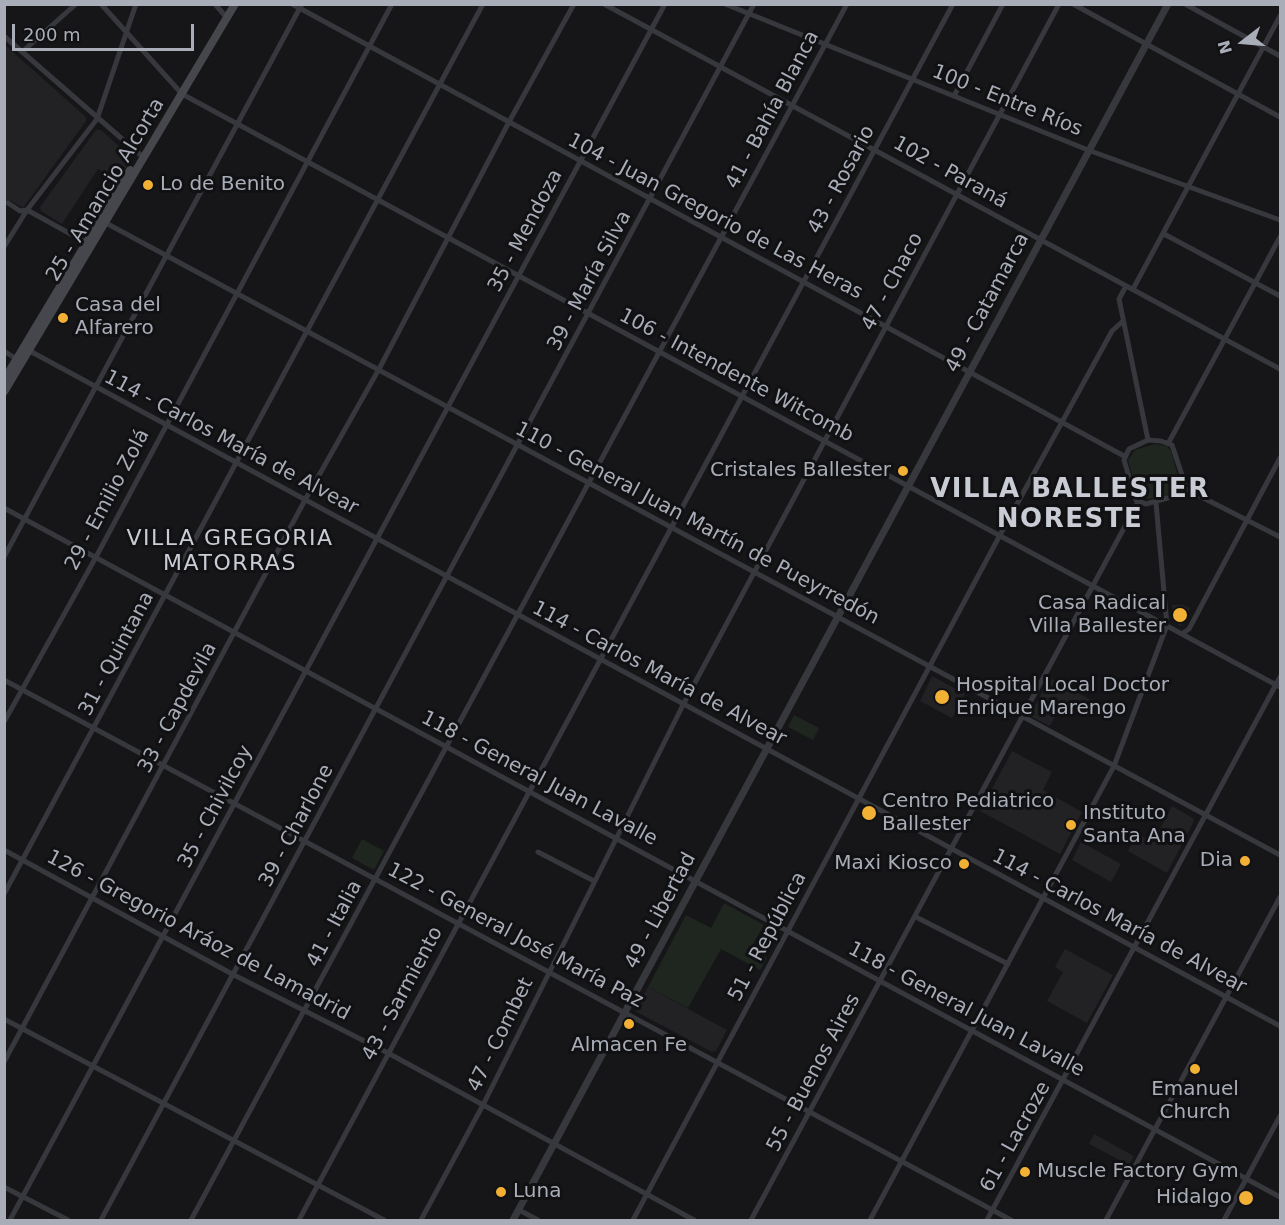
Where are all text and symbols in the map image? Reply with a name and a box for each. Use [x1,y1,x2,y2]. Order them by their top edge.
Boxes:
scale bar [15,12,196,50]
north arrow [1213,12,1273,72]
text: 200 m [23,24,81,45]
street label: 41 - Bahía Blanca [721,27,825,193]
text: N [1214,38,1236,56]
street label: 100 - Entre Ríos [928,60,1086,142]
street label: 25 - Amancio Alcorta [42,94,170,286]
street label: 43 - Rosario [803,122,881,238]
street label: 104 - Juan Gregorio de Las Heras [563,129,867,305]
street label: 102 - Paraná [889,132,1011,214]
street label: 35 - Mendoza [484,166,568,296]
place label: Lo de Benito [160,173,285,197]
marker: Lo de Benito [141,178,155,192]
street label: 39 - María Silva [543,207,637,355]
street label: 47 - Chaco [857,229,929,335]
street label: 49 - Catamarca [941,229,1035,377]
place label: Casa del Alfarero [75,294,161,341]
street label: 106 - Intendente Witcomb [615,304,857,448]
marker: Casa del Alfarero [56,311,70,325]
street label: 114 - Carlos María de Alvear [100,366,362,520]
street label: 110 - General Juan Martín de Pueyrredón [511,417,883,631]
street label: 29 - Emilio Zolá [61,425,155,575]
place label: Cristales Ballester [710,459,891,483]
marker: Cristales Ballester [896,464,910,478]
district label: VILLA BALLESTER NORESTE [930,474,1210,536]
district label: VILLA GREGORIA MATORRAS [126,526,334,578]
street label: 31 - Quintana [74,588,160,720]
place label: Casa Radical Villa Ballester [1029,592,1166,639]
street label: 114 - Carlos María de Alvear [528,597,790,751]
marker: Casa Radical Villa Ballester [1171,606,1189,624]
street label: 33 - Capdevila [133,639,223,777]
place label: Hospital Local Doctor Enrique Marengo [956,674,1169,721]
marker: Hospital Local Doctor Enrique Marengo [933,688,951,706]
street label: 118 - General Juan Lavalle [417,706,661,852]
street label: 35 - Chivilcoy [174,742,258,872]
street label: 39 - Charlone [255,761,339,891]
place label: Centro Pediatrico Ballester [882,790,1054,837]
place label: Instituto Santa Ana [1083,802,1186,849]
marker: Centro Pediatrico Ballester [860,804,878,822]
marker: Instituto Santa Ana [1064,818,1078,832]
street label: 114 - Carlos María de Alvear [988,845,1250,999]
street label: 126 - Gregorio Aráoz de Lamadrid [42,846,354,1026]
street label: 49 - Libertad [620,849,702,973]
place label: Dia [1200,849,1233,873]
place label: Maxi Kiosco [834,852,952,876]
marker: Dia [1238,854,1252,868]
marker: Maxi Kiosco [957,857,971,871]
street label: 122 - General José María Paz [383,858,647,1014]
street label: 51 - República [724,868,812,1006]
street label: 41 - Italia [302,877,368,971]
street label: 43 - Sarmiento [358,923,448,1065]
street label: 118 - General Juan Lavalle [844,937,1088,1083]
street label: 47 - Combet [463,974,539,1096]
street label: 55 - Buenos Aires [762,990,866,1156]
marker: Almacen Fe [622,1017,636,1031]
place label: Almacen Fe [571,1034,687,1058]
marker: Emanuel Church [1188,1062,1202,1076]
street label: 61 - Lacroze [976,1078,1056,1196]
place label: Emanuel Church [1151,1078,1239,1125]
place label: Muscle Factory Gym [1037,1160,1239,1184]
marker: Muscle Factory Gym [1018,1165,1032,1179]
place label: Luna [513,1180,561,1204]
marker: Luna [494,1185,508,1199]
place label: Hidalgo [1156,1186,1232,1210]
marker: Hidalgo [1237,1189,1255,1207]

